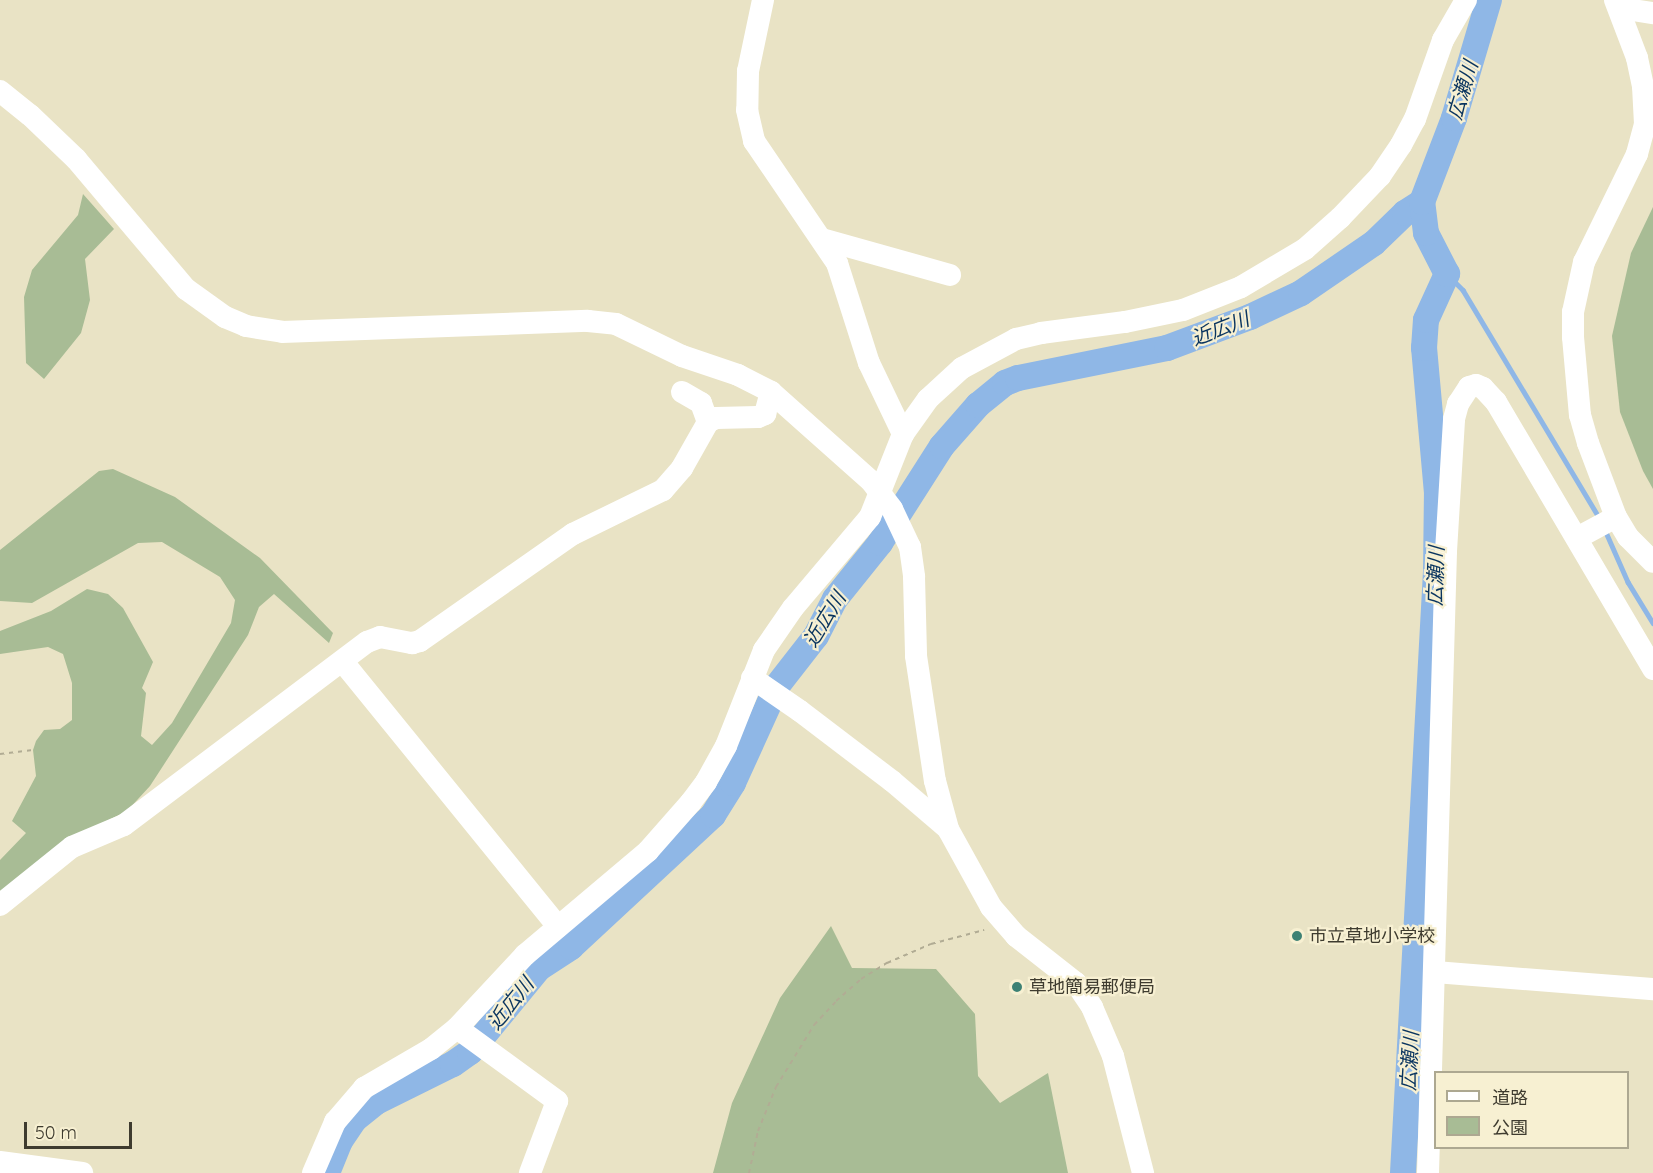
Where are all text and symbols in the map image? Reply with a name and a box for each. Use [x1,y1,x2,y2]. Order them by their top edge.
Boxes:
water label: 広瀬川 [1442,58,1482,122]
water label: 近広川 [1188,306,1252,350]
water label: 広瀬川 [1422,546,1448,606]
water label: 近広川 [798,587,850,651]
place label: 市立草地小学校 [1309,925,1435,947]
marker: 市立草地小学校 [1290,929,1304,943]
water label: 近広川 [482,972,538,1034]
place label: 草地簡易郵便局 [1029,976,1155,998]
marker: 草地簡易郵便局 [1010,980,1024,994]
water label: 広瀬川 [1395,1030,1423,1092]
legend [1434,1071,1629,1149]
text: 道路 [1492,1086,1528,1109]
scale bar [27,1110,135,1148]
text: 公園 [1492,1116,1528,1139]
text: 50 m [35,1121,77,1144]

